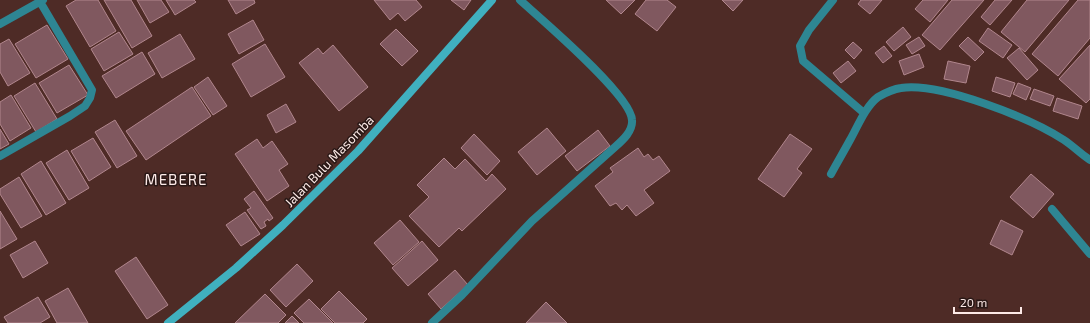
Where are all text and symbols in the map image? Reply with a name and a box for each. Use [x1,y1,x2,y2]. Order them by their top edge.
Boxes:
street label: Jalan Bulu Masomba [281,112,377,210]
district label: MEBERE [145,170,207,188]
scale bar [954,289,1021,315]
text: 20 m [960,295,987,309]

